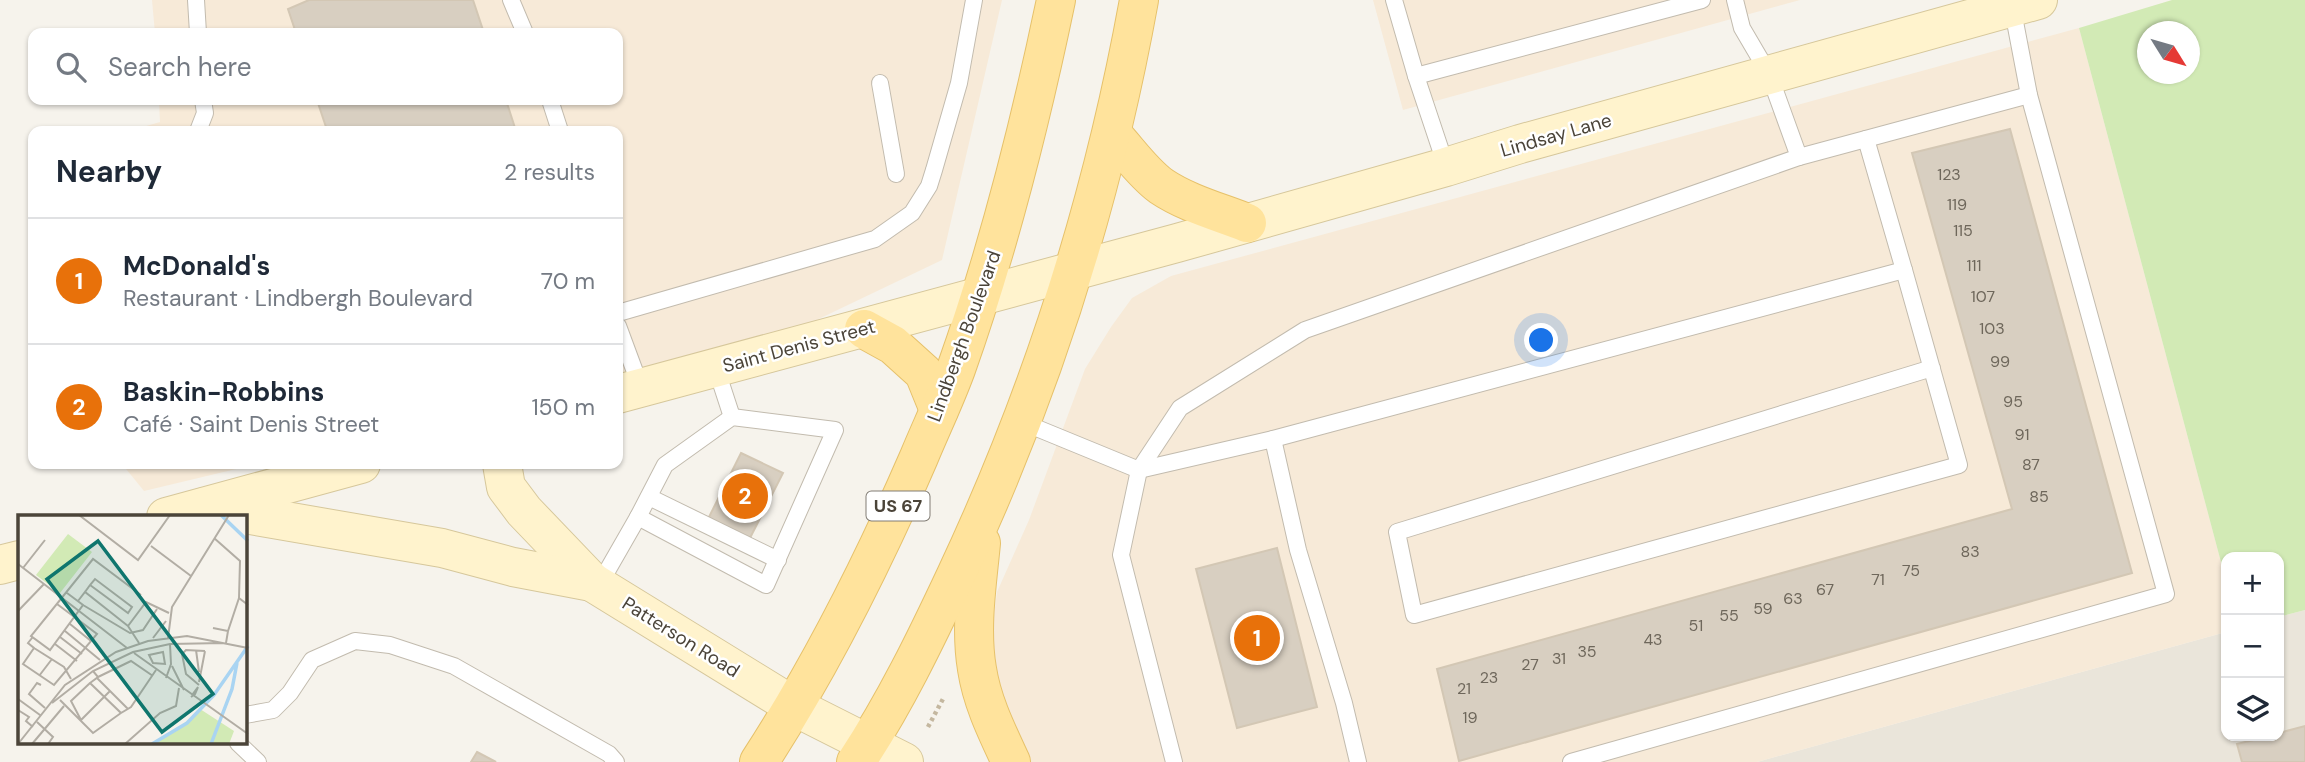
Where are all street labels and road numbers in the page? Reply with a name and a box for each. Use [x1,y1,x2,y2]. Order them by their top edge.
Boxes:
street label: Lindsay Lane [1497,107,1615,163]
street label: Lindbergh Boulevard [921,247,1007,425]
street label: Saint Denis Street [720,314,878,378]
road number: US 67 [866,492,930,520]
street label: Patterson Road [618,591,744,683]

